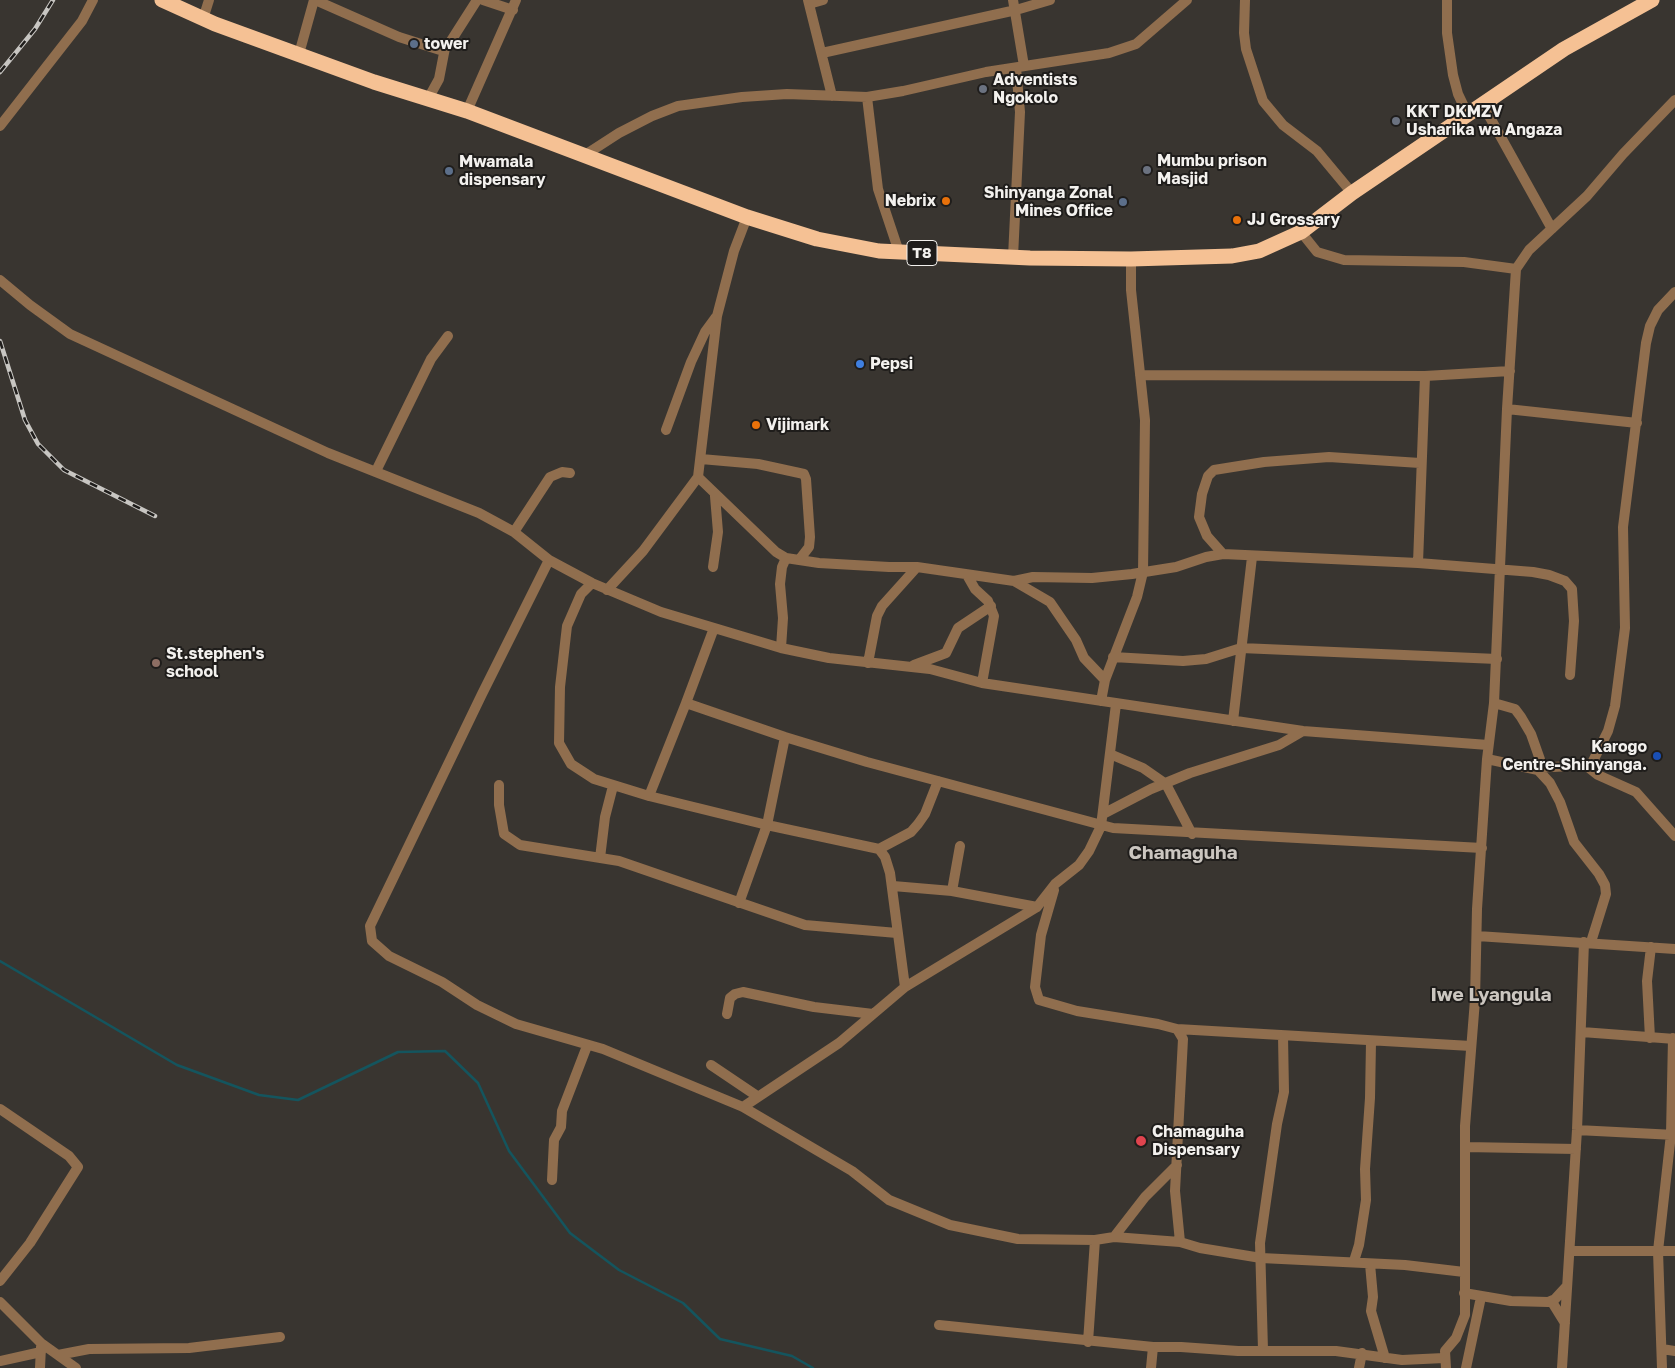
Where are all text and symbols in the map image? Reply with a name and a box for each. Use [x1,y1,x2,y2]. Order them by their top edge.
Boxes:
place label: tower [424,34,469,54]
marker: tower [408,38,420,50]
place label: Adventists Ngokolo [993,70,1077,108]
marker: Adventists Ngokolo [977,83,989,95]
place label: KKT DKMZV Usharika wa Angaza [1406,102,1562,140]
marker: KKT DKMZV Usharika wa Angaza [1390,115,1402,127]
place label: Mumbu prison Masjid [1157,151,1267,189]
place label: Mwamala dispensary [459,152,546,190]
marker: Mumbu prison Masjid [1141,164,1153,176]
marker: Mwamala dispensary [443,165,455,177]
place label: Shinyanga Zonal Mines Office [984,183,1113,221]
place label: Nebrix [885,191,936,211]
marker: Nebrix [940,195,952,207]
marker: Shinyanga Zonal Mines Office [1117,196,1129,208]
place label: JJ Grossary [1247,210,1340,230]
marker: JJ Grossary [1231,214,1243,226]
road number: T8 [907,240,937,266]
place label: Pepsi [870,354,913,374]
marker: Pepsi [854,358,866,370]
place label: Vijimark [766,415,829,435]
marker: Vijimark [750,419,762,431]
place label: St.stephen's school [166,644,265,682]
marker: St.stephen's school [150,657,162,669]
place label: Karogo Centre-Shinyanga. [1502,737,1647,775]
marker: Karogo Centre-Shinyanga. [1651,750,1663,762]
district label: Chamaguha [1128,842,1238,864]
district label: Iwe Lyangula [1430,984,1552,1006]
place label: Chamaguha Dispensary [1152,1122,1244,1160]
marker: Chamaguha Dispensary [1134,1134,1148,1148]

